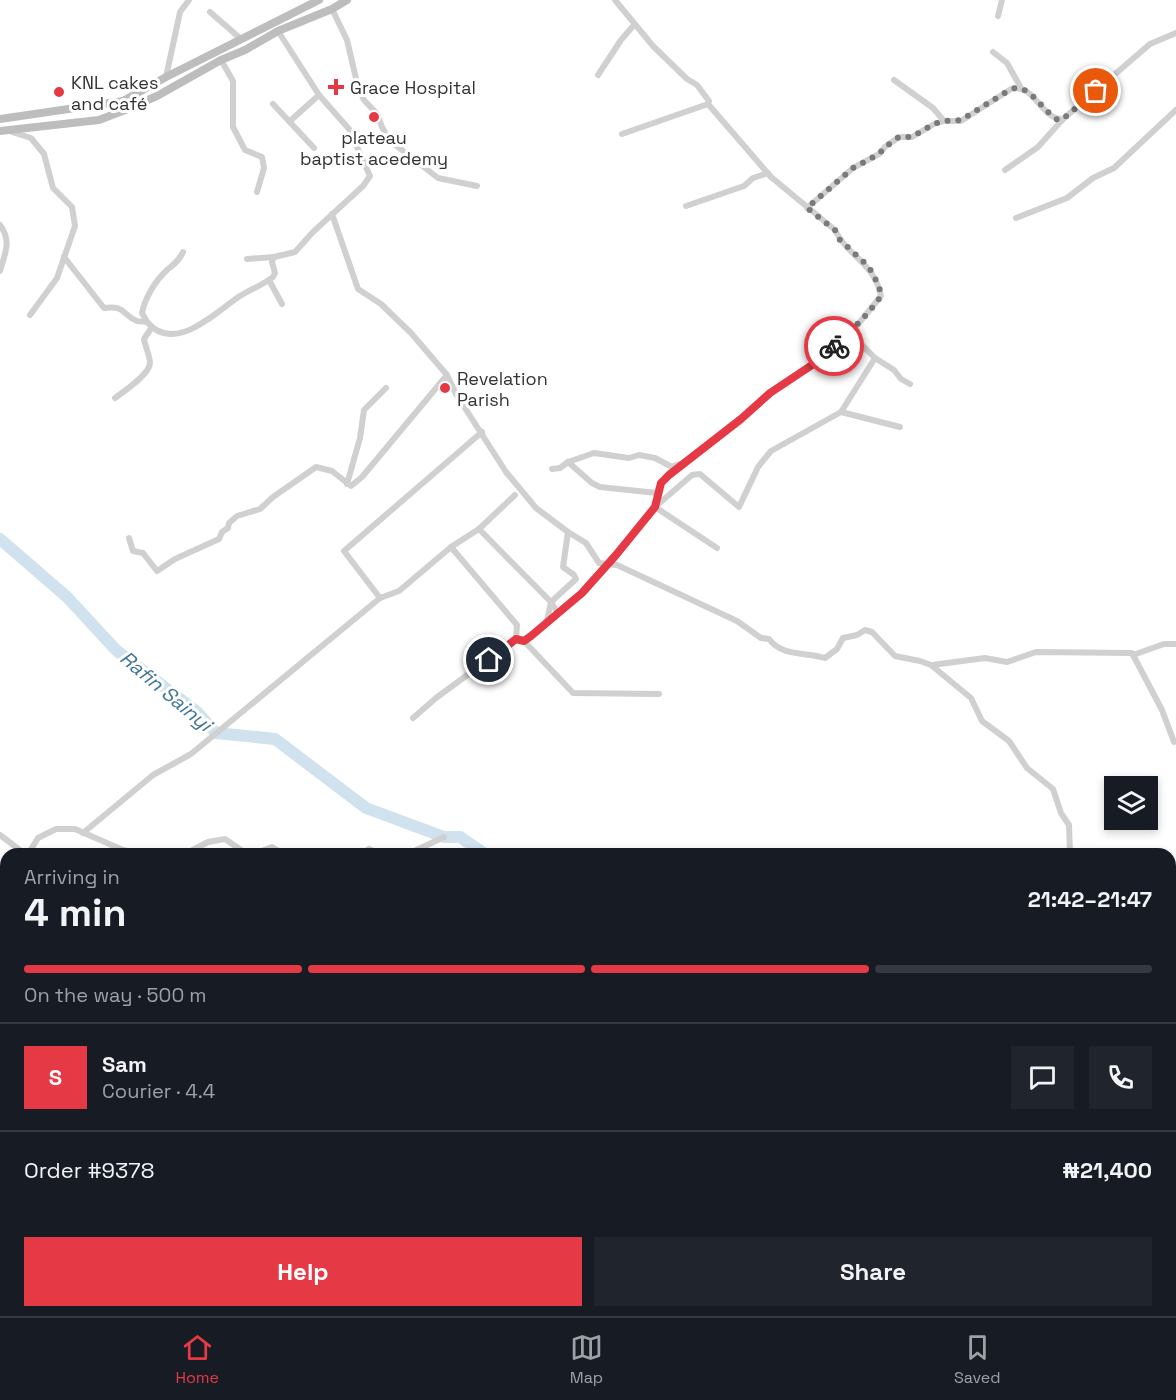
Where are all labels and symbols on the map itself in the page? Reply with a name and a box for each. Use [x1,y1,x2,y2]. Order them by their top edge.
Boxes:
pin [1070,65,1121,116]
place label: KNL cakes and café [71,71,158,115]
place label: Grace Hospital [350,76,476,99]
marker: Grace Hospital [327,78,345,96]
marker: KNL cakes and café [52,85,66,99]
marker: plateau baptist acedemy [367,110,381,124]
place label: plateau baptist acedemy [300,126,448,170]
courier [804,316,864,376]
place label: Revelation Parish [457,367,548,411]
marker: Revelation Parish [438,381,452,395]
pin [463,634,514,685]
water label: Rafin Sainyi [115,645,219,738]

